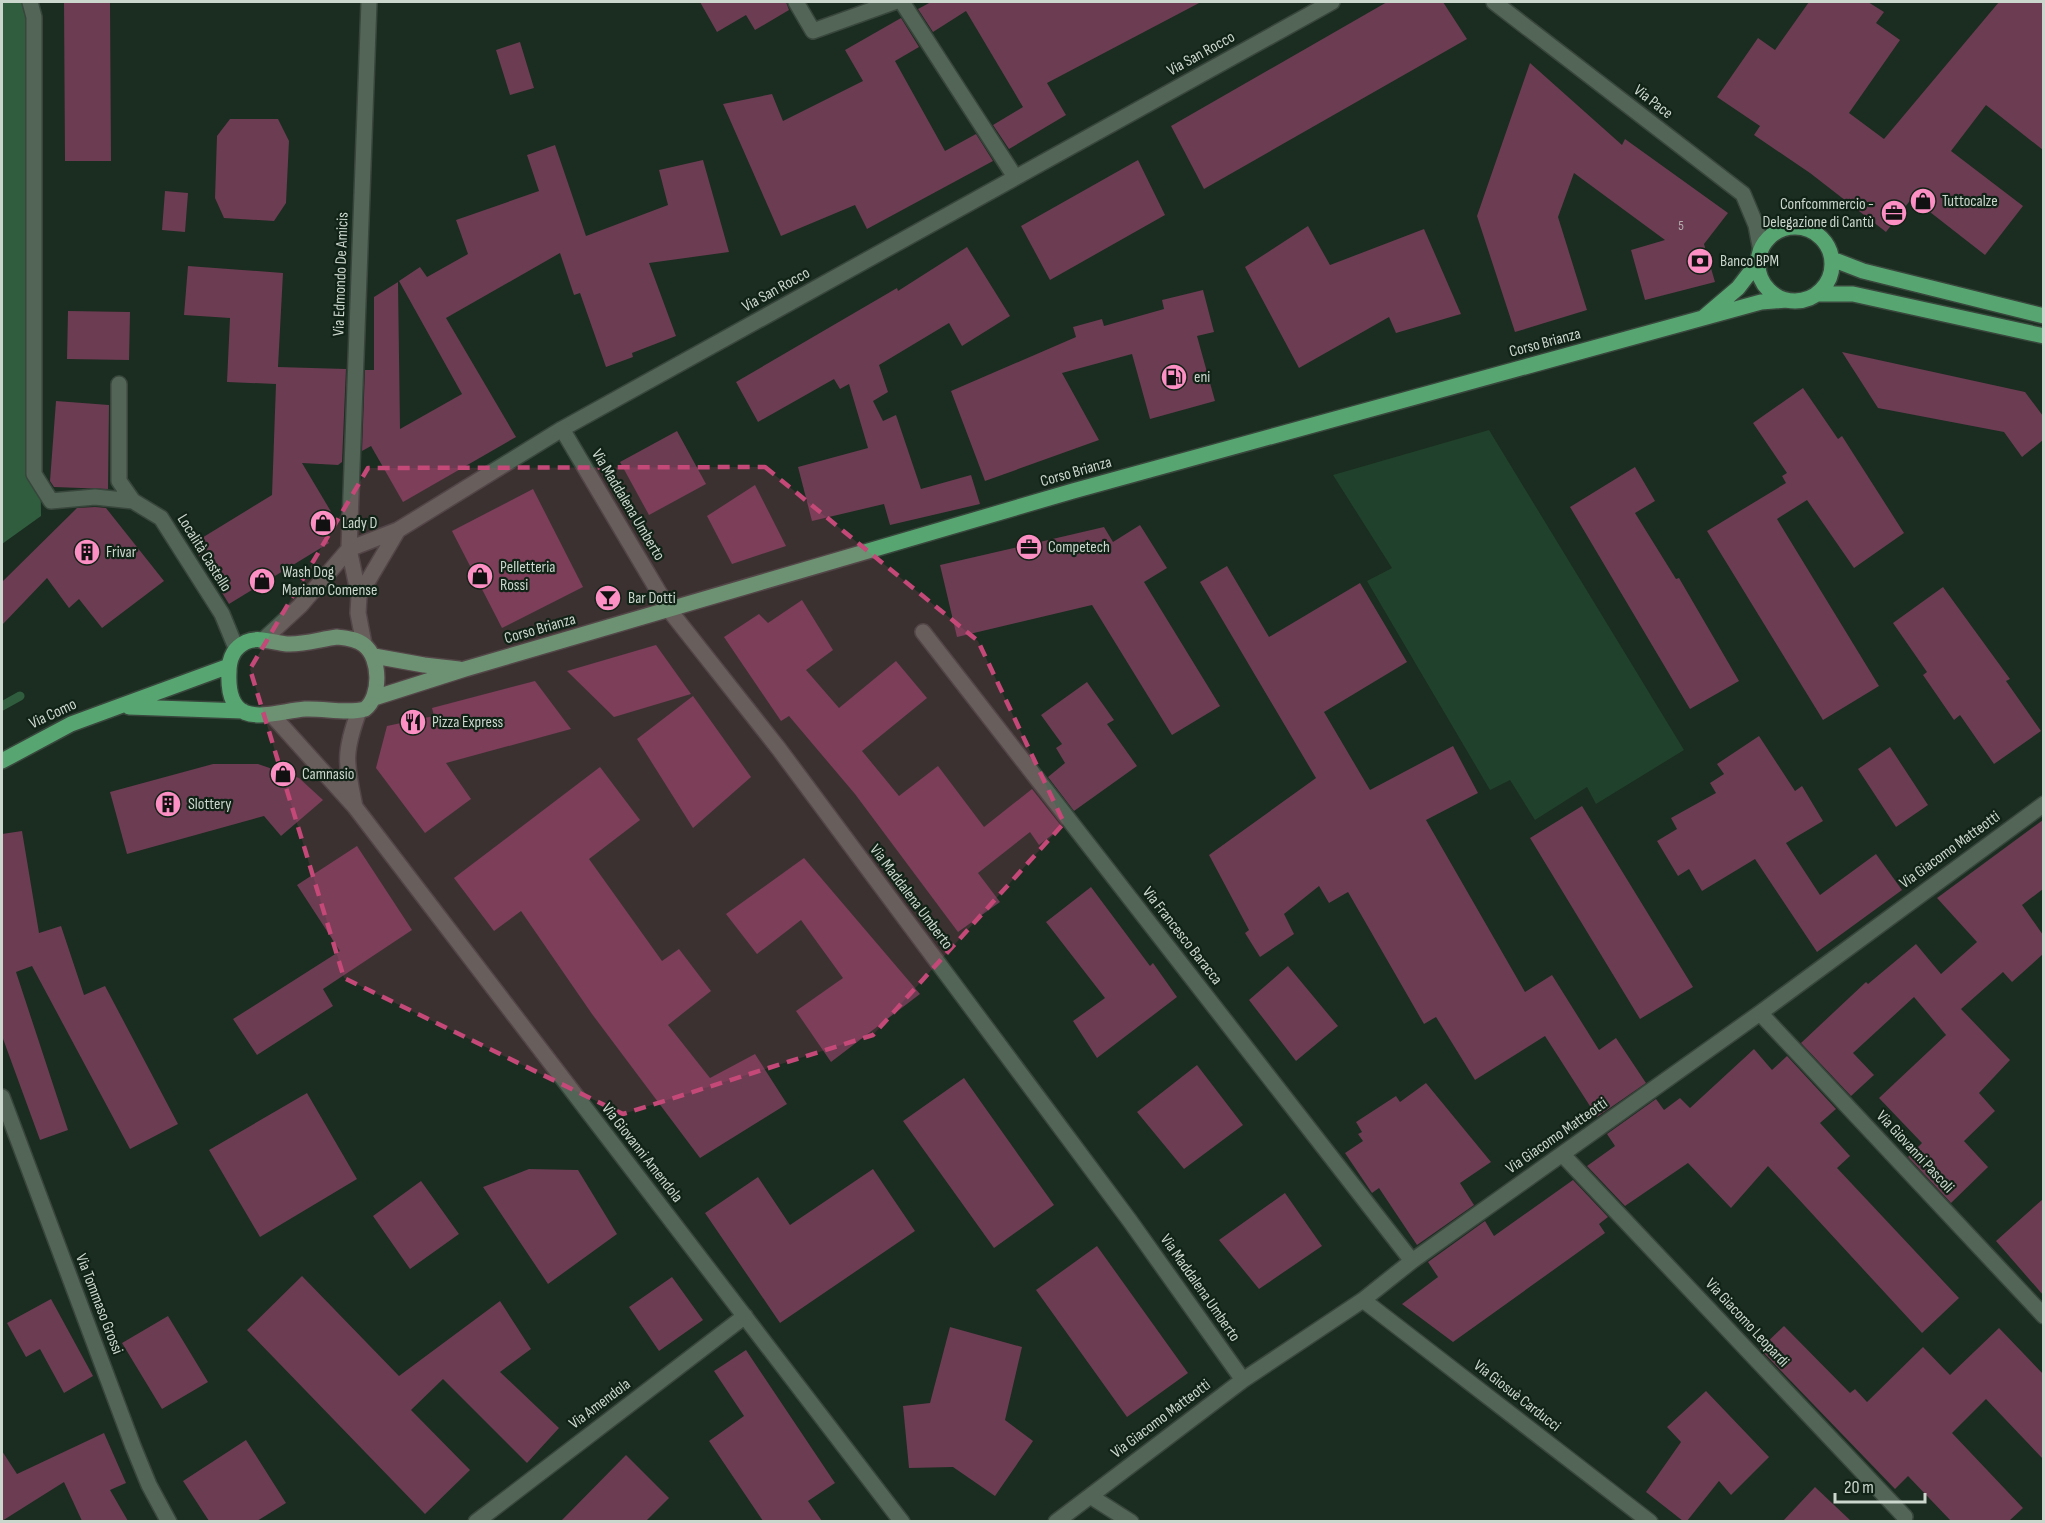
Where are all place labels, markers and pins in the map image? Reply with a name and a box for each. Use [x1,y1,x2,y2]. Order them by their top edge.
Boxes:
shop icon: Tuttocalze [1908,186,1938,216]
place label: Tuttocalze [1942,192,1998,211]
place label: Confcommercio - Delegazione di Cantù [1762,195,1874,232]
office icon: Confcommercio - Delegazione di Cantù [1879,198,1909,228]
bank icon: Banco BPM [1685,246,1715,276]
place label: Banco BPM [1720,252,1779,271]
fuel station icon: eni [1159,362,1189,392]
place label: eni [1194,368,1210,387]
shop icon: Lady D [308,508,338,538]
place label: Lady D [342,514,377,533]
office icon: Competech [1014,532,1044,562]
building icon: Frivar [72,537,102,567]
place label: Competech [1048,538,1110,557]
place label: Frivar [106,543,137,562]
place label: Pelletteria Rossi [500,558,555,595]
shop icon: Pelletteria Rossi [465,561,495,591]
place label: Wash Dog Mariano Comense [282,563,377,600]
shop icon: Wash Dog Mariano Comense [247,566,277,596]
bar icon: Bar Dotti [593,583,623,613]
place label: Bar Dotti [628,589,676,608]
restaurant icon: Pizza Express [398,707,428,737]
place label: Pizza Express [432,713,503,732]
shop icon: Camnasio [268,759,298,789]
place label: Camnasio [302,765,354,784]
building icon: Slottery [153,789,183,819]
place label: Slottery [188,795,231,814]

